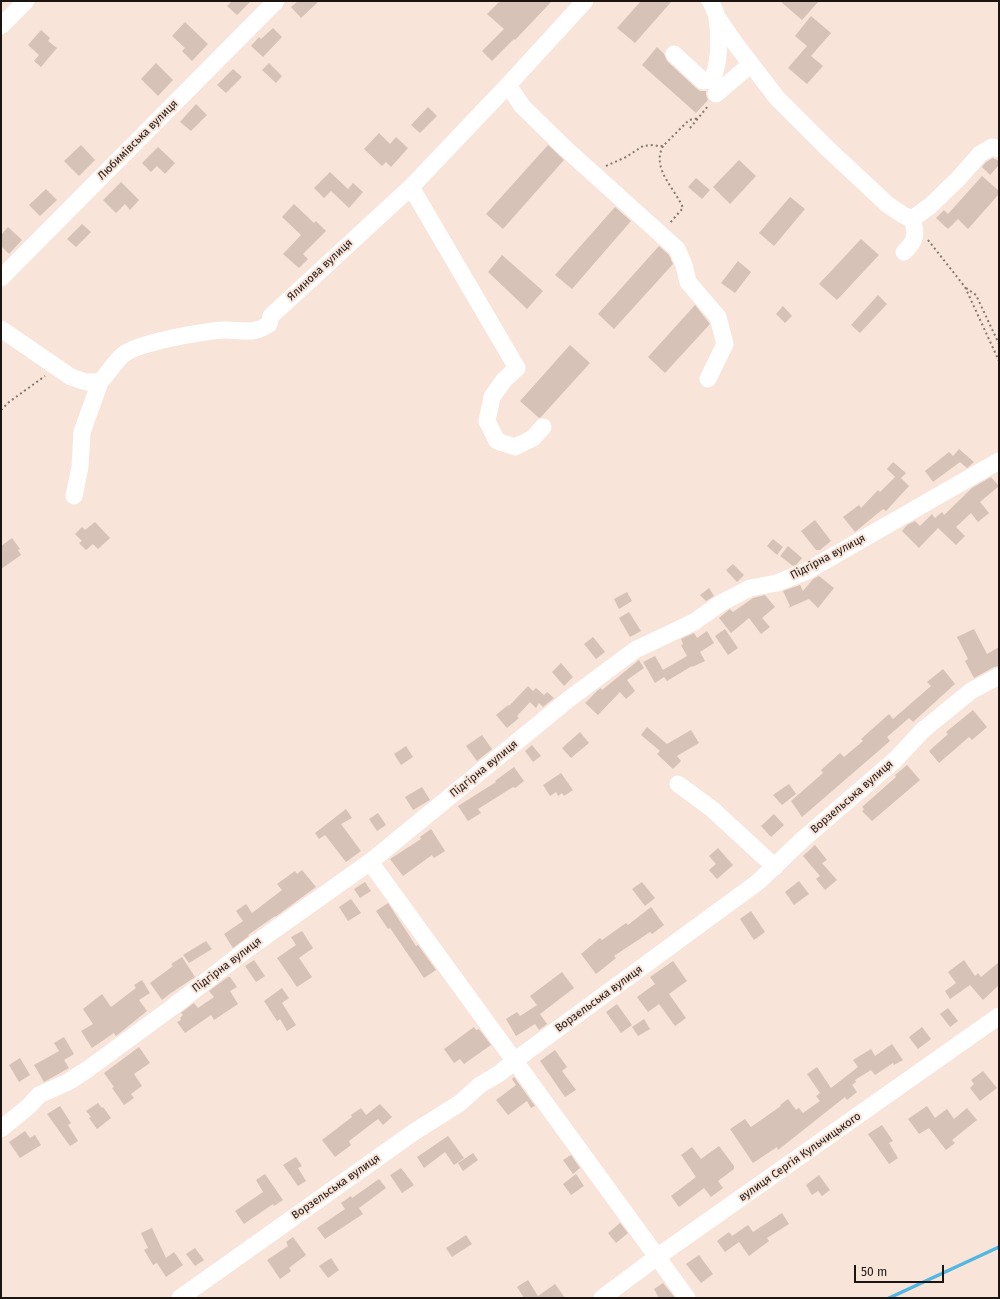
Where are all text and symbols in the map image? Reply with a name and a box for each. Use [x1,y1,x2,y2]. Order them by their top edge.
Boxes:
street label: Любимівська вулиця [95,97,181,183]
street label: Ялинова вулиця [285,236,355,304]
street label: Підгірна вулиця [788,532,868,582]
street label: Підгірна вулиця [448,738,520,800]
street label: Ворзельська вулиця [808,758,896,836]
street label: Підгірна вулиця [190,935,264,995]
street label: Ворзельська вулиця [553,963,645,1035]
street label: вулиця Сергія Кульчицького [736,1110,864,1204]
street label: Ворзельська вулиця [289,1152,383,1222]
scale bar [856,1257,946,1283]
text: 50 m [861,1265,887,1279]

